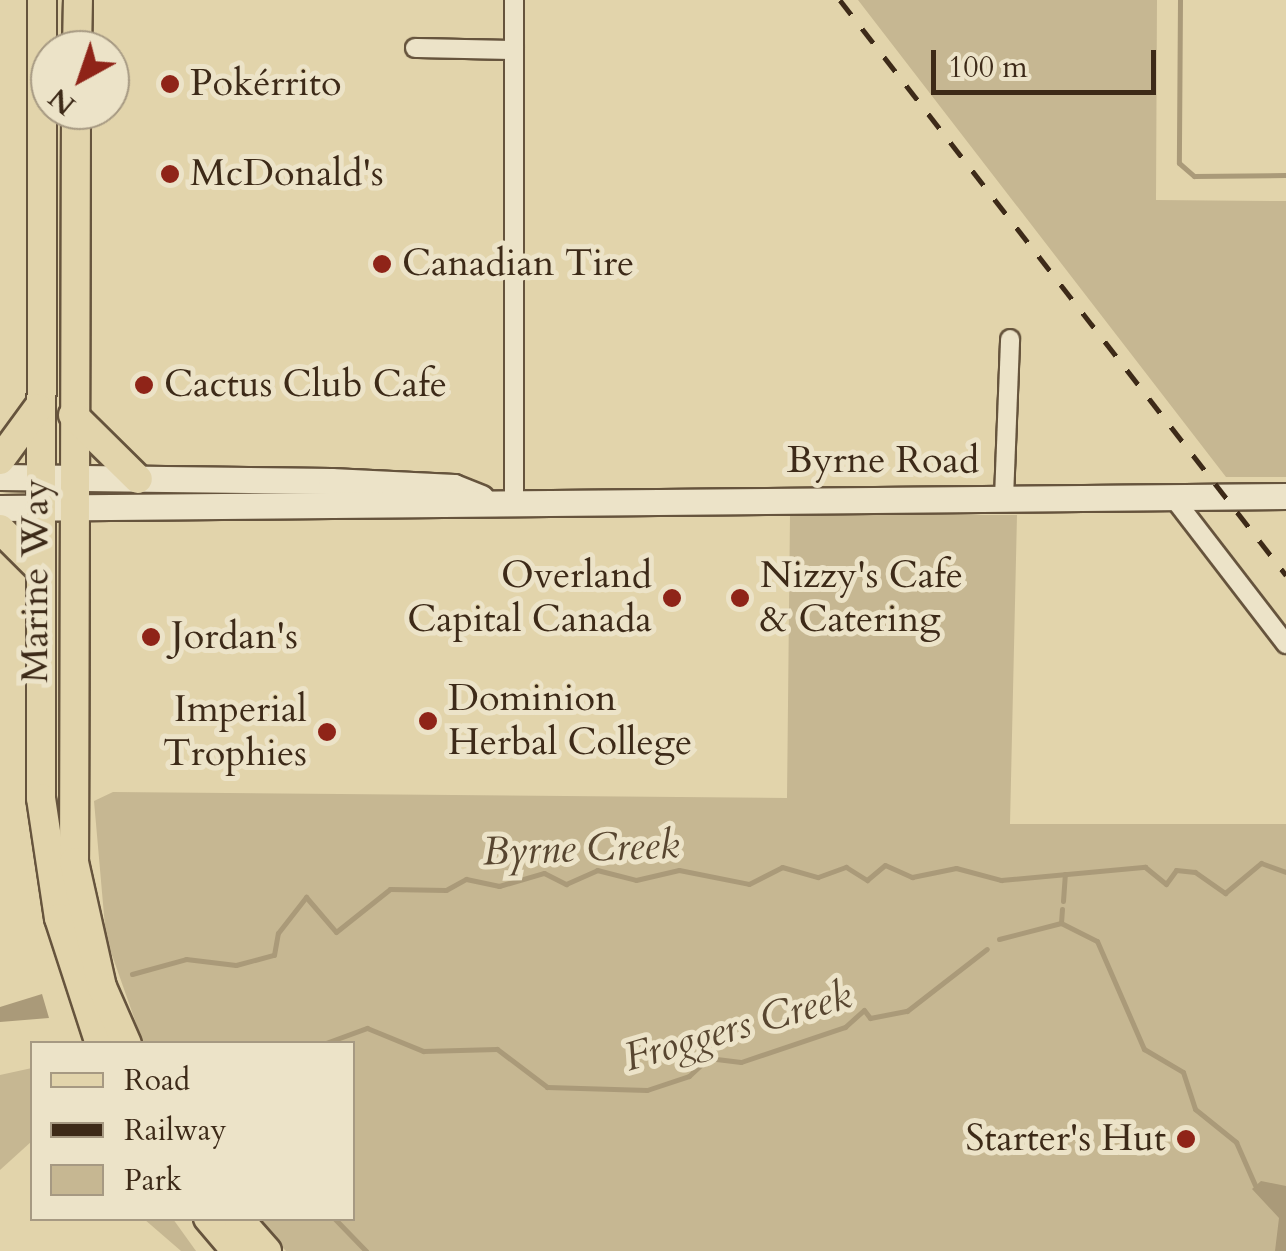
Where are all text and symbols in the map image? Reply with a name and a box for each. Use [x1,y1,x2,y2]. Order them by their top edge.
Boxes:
north arrow [30,30,130,130]
scale bar [936,30,1161,92]
text: 100 m [948,47,1028,88]
place label: Pokérrito [190,61,342,107]
marker: Pokérrito [159,73,181,95]
text: N [40,79,84,124]
place label: McDonald's [190,151,384,197]
marker: McDonald's [159,163,181,185]
place label: Canadian Tire [402,241,634,287]
marker: Canadian Tire [371,253,393,275]
place label: Cactus Club Cafe [164,362,447,408]
marker: Cactus Club Cafe [133,374,155,396]
street label: Byrne Road [787,438,979,484]
street label: Marine Way [13,479,59,683]
place label: Overland Capital Canada [407,553,652,642]
place label: Nizzy's Cafe & Catering [760,553,963,642]
marker: Overland Capital Canada [661,587,683,609]
marker: Nizzy's Cafe & Catering [729,587,751,609]
place label: Jordan's [171,614,298,660]
marker: Jordan's [140,626,162,648]
place label: Dominion Herbal College [448,676,692,766]
place label: Imperial Trophies [163,687,307,776]
marker: Dominion Herbal College [417,710,439,732]
marker: Imperial Trophies [316,721,338,743]
water label: Byrne Creek [482,822,680,876]
water label: Froggers Creek [619,972,857,1082]
legend [30,1041,355,1221]
text: Road [124,1060,190,1101]
text: Railway [124,1110,227,1151]
place label: Starter's Hut [965,1116,1166,1162]
marker: Starter's Hut [1175,1128,1197,1150]
text: Park [124,1160,182,1201]

